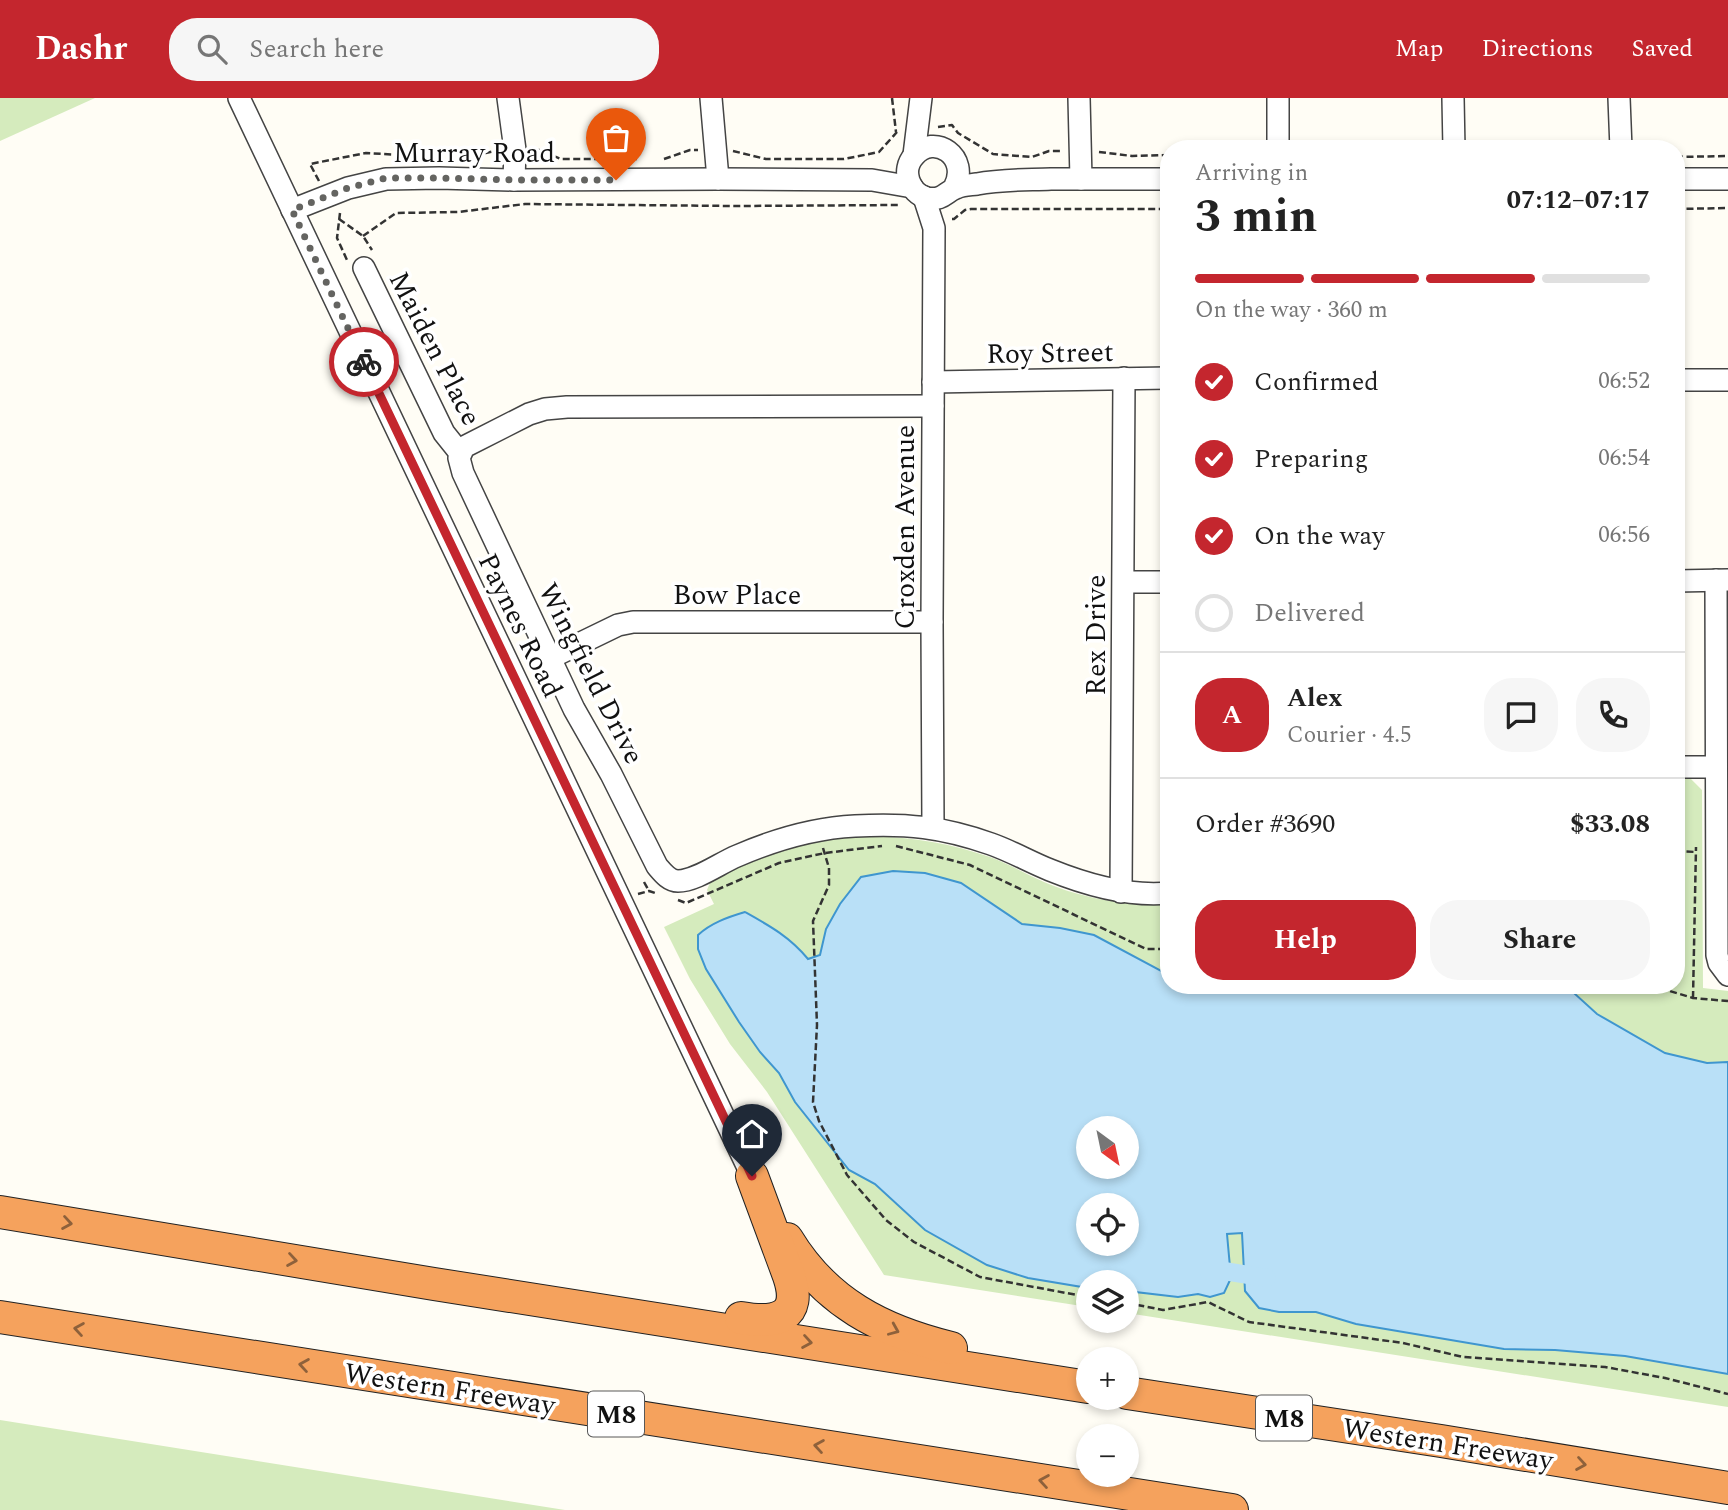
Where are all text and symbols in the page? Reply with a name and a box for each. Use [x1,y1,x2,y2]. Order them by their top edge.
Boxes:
search box [169,18,659,81]
text: Dashr [35,24,127,74]
text: Search here [249,29,384,69]
icon: search [193,30,231,68]
text: Map [1395,31,1443,67]
text: Directions [1481,31,1593,67]
text: Saved [1631,31,1693,67]
pin [586,108,646,180]
icon: bag [597,119,635,157]
street label: Murray Road [393,132,555,175]
text: Arriving in [1195,156,1308,191]
text: 07:12–07:17 [1506,180,1650,220]
text: 3 min [1195,182,1317,252]
street label: Maiden Place [377,264,492,434]
text: On the way · 360 m [1195,293,1388,328]
courier [329,327,399,397]
street label: Roy Street [986,331,1114,376]
icon: bike [345,343,383,381]
text: Confirmed [1254,362,1379,402]
icon: check [1195,363,1233,401]
text: 06:52 [1598,364,1650,399]
street label: Croxden Avenue [884,425,927,629]
text: Preparing [1254,439,1368,479]
icon: check [1195,440,1233,478]
text: 06:54 [1598,441,1650,476]
text: On the way [1254,516,1385,556]
icon: check [1195,517,1233,555]
text: 06:56 [1598,518,1650,553]
street label: Paynes Road [466,546,573,705]
street label: Bow Place [673,574,801,617]
street label: Rex Drive [1075,574,1118,696]
street label: Wingfield Drive [526,576,655,772]
text: Delivered [1254,593,1365,633]
text: Alex [1287,678,1342,718]
button: chat [1484,678,1558,752]
button: phone [1576,678,1650,752]
text: A [1222,695,1242,735]
text: Courier · 4.5 [1287,718,1412,753]
text: Order #3690 [1195,804,1335,844]
text: $33.08 [1570,804,1650,844]
button: Help [1195,900,1416,980]
button: Share [1430,900,1650,980]
pin [722,1104,782,1176]
icon: home [733,1115,771,1153]
north arrow [1076,1116,1139,1180]
map controls [1076,1116,1139,1487]
button: locate [1076,1193,1139,1256]
one-way arrow [61,1215,73,1230]
one-way arrow [286,1252,298,1267]
button: layers [1076,1270,1139,1333]
one-way arrow [73,1322,85,1337]
one-way arrow [887,1322,900,1336]
one-way arrow [801,1334,813,1349]
button: + [1076,1347,1139,1410]
street label: Western Freeway [341,1352,560,1428]
one-way arrow [298,1357,310,1372]
road number: M8 [588,1392,644,1436]
road number: M8 [1256,1396,1312,1441]
street label: Western Freeway [1339,1407,1558,1483]
button: − [1076,1424,1139,1487]
one-way arrow [813,1439,825,1454]
one-way arrow [1575,1456,1587,1471]
one-way arrow [1038,1474,1050,1489]

